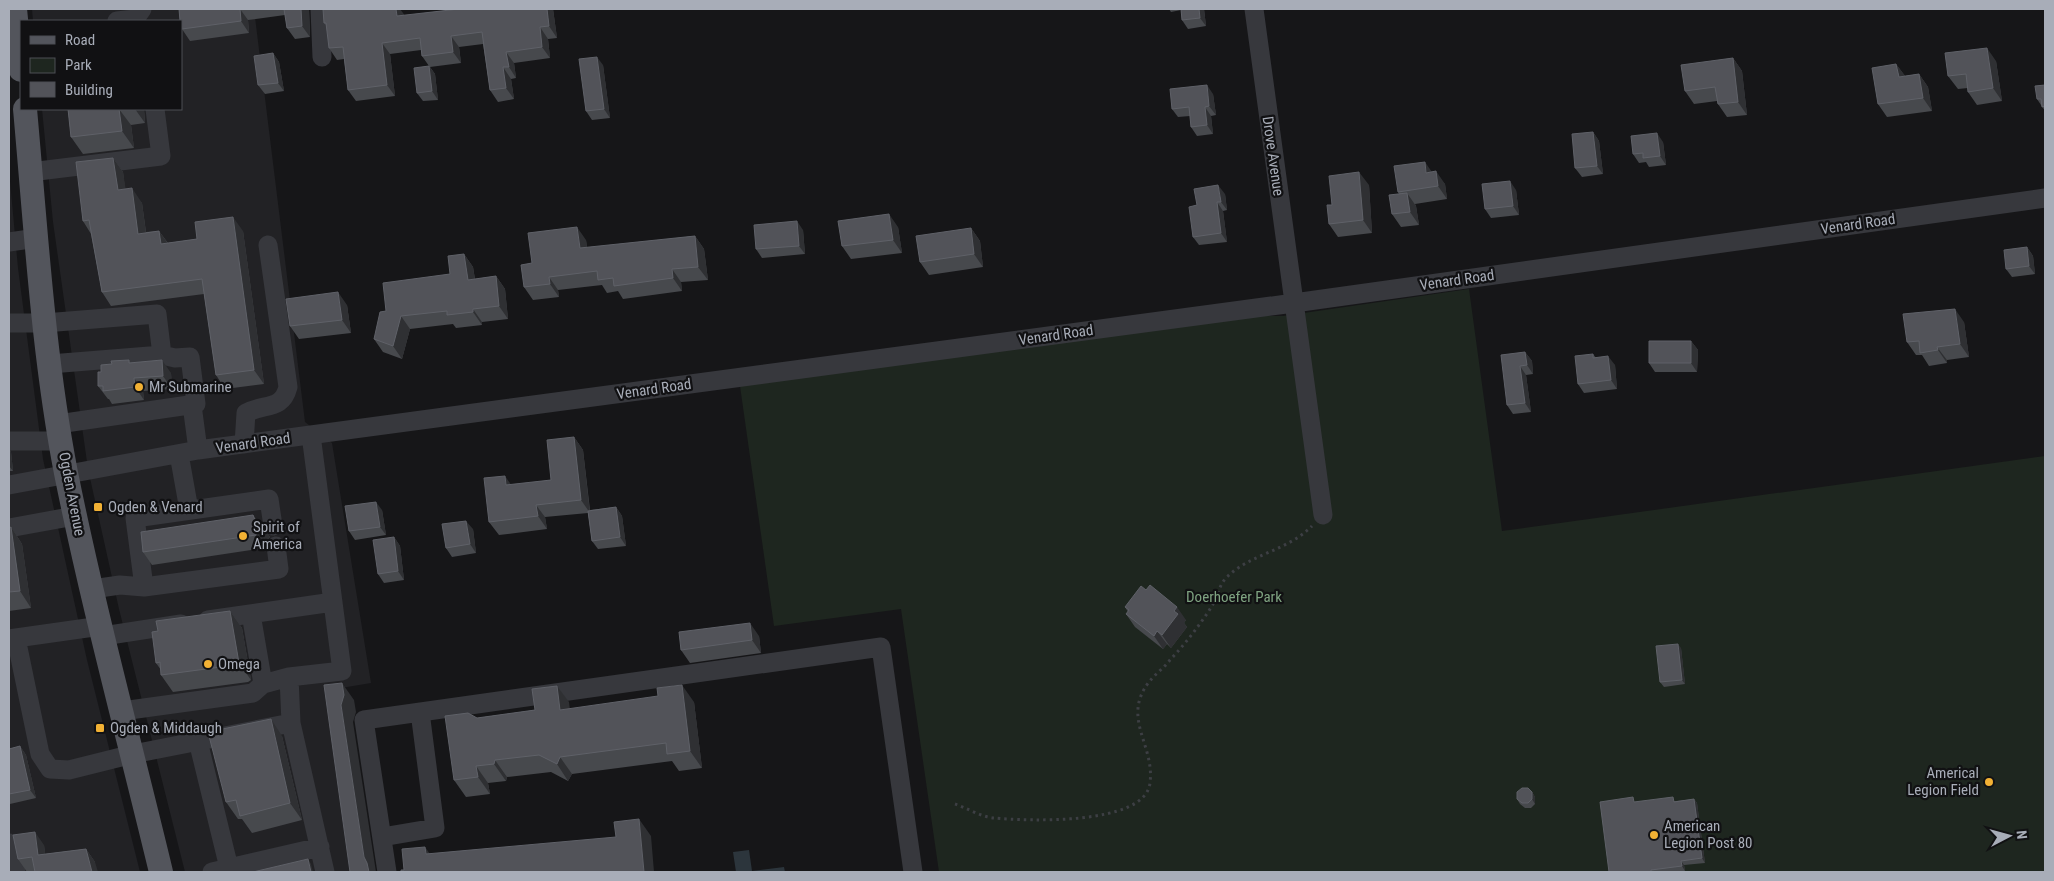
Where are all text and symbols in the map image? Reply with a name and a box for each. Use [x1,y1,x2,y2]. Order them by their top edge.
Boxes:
legend [20,20,182,110]
text: Road [65,31,95,49]
text: Park [65,56,92,74]
text: Building [65,81,113,99]
street label: Drove Avenue [1258,115,1288,197]
street label: Venard Road [1820,210,1896,238]
street label: Venard Road [1419,266,1495,294]
street label: Venard Road [1018,321,1094,349]
street label: Venard Road [616,375,692,403]
place label: Mr Submarine [149,378,232,396]
marker: Mr Submarine [133,381,145,393]
street label: Venard Road [215,429,291,457]
street label: Ogden Avenue [55,451,89,537]
place label: Ogden & Venard [108,498,203,516]
marker: Ogden & Venard [92,501,104,513]
place label: Spirit of America [253,518,302,553]
marker: Spirit of America [237,530,249,542]
park label: Doerhoefer Park [1186,588,1282,606]
place label: Omega [218,655,260,673]
marker: Omega [202,658,214,670]
place label: Ogden & Middaugh [110,719,222,737]
marker: Ogden & Middaugh [94,722,106,734]
place label: Americal Legion Field [1907,764,1979,799]
marker: Americal Legion Field [1983,776,1995,788]
north arrow [1984,811,2034,861]
place label: American Legion Post 80 [1664,817,1753,852]
marker: American Legion Post 80 [1648,829,1660,841]
text: N [2014,830,2030,840]

